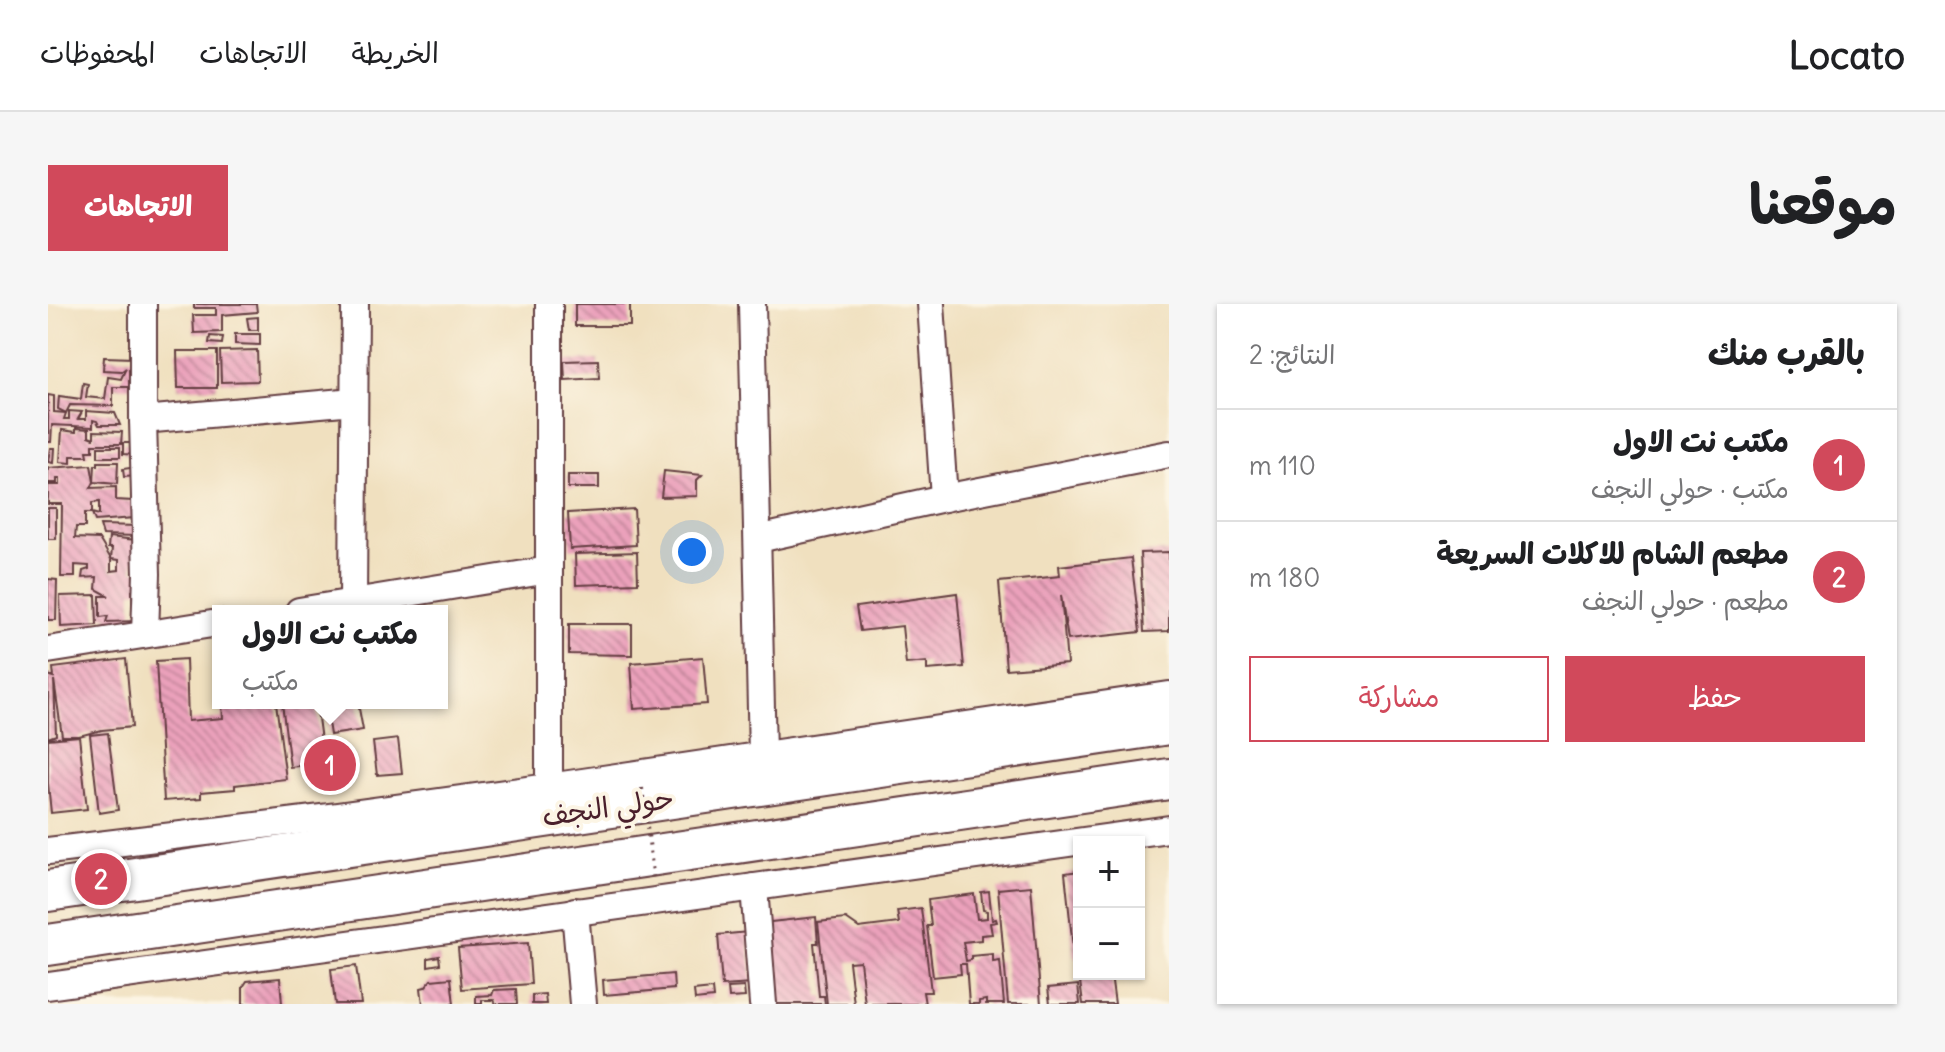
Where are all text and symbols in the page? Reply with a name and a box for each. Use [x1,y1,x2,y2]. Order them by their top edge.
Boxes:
text: Locato [1789,32,1905,79]
text: المحفوظات [40,35,155,71]
text: الاتجاهات [199,35,307,71]
text: الخريطة [351,35,439,71]
button: الاتجاهات [48,165,228,251]
text: موقعنا [1749,169,1897,239]
text: بالقرب منك [1708,331,1865,374]
text: النتائج: 2 [1249,338,1335,371]
text: مكتب نت الاول [1613,422,1789,460]
text: 110 m [1249,449,1316,482]
text: 1 [1834,449,1844,482]
text: مكتب · حولي النجف [1591,472,1789,505]
your location [672,532,712,572]
text: مطعم الشام للاكلات السريعة [1436,534,1789,572]
text: 180 m [1249,561,1320,594]
text: 2 [1832,561,1846,594]
text: مطعم · حولي النجف [1582,584,1789,617]
popup [212,605,448,709]
text: مكتب نت الاول [242,614,418,652]
button: مشاركة [1249,656,1549,742]
button: حفظ [1565,656,1865,742]
text: مكتب [242,664,299,697]
pin: 1 [304,735,356,795]
street label: حولي النجف [540,780,677,841]
map controls [1073,836,1145,980]
button: + [1073,836,1145,908]
pin: 2 [75,849,127,909]
button: − [1073,908,1145,980]

